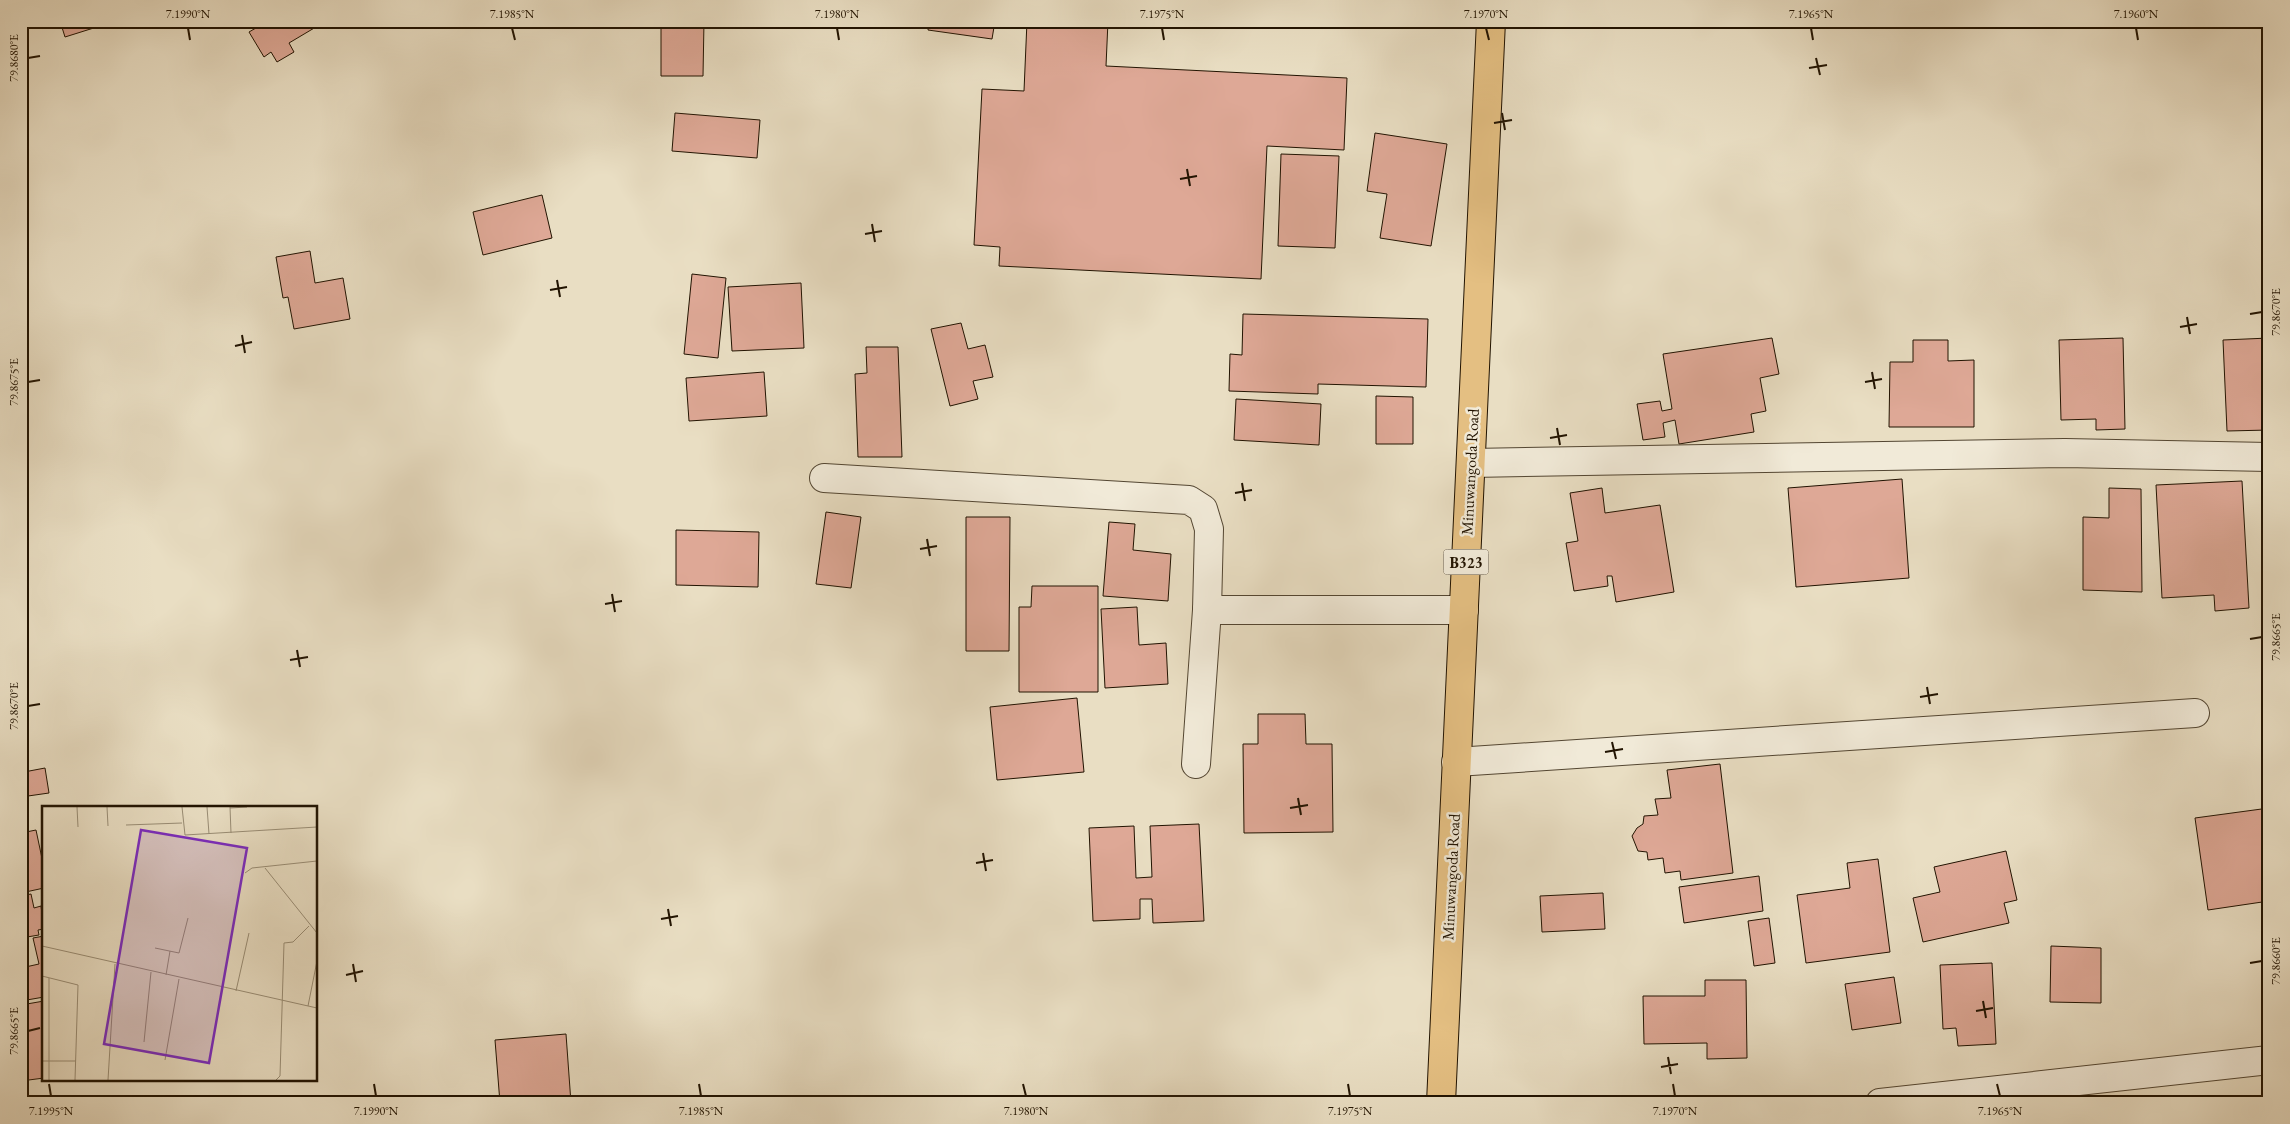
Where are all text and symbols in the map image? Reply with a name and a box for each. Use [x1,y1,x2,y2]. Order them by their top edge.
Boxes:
text: 7.1990°N [166,6,211,22]
text: 7.1985°N [490,6,535,22]
text: 7.1980°N [815,6,860,22]
text: 7.1975°N [1140,6,1185,22]
text: 7.1970°N [1464,6,1509,22]
text: 7.1965°N [1789,6,1834,22]
text: 7.1960°N [2114,6,2159,22]
text: 79.8680°E [6,34,22,82]
text: 79.8670°E [2268,288,2284,336]
text: 79.8675°E [6,358,22,406]
street label: Minuwangoda Road [1456,407,1484,536]
road number: B323 [1444,550,1488,574]
text: 79.8665°E [2268,613,2284,661]
text: 79.8670°E [6,682,22,730]
inset map [42,806,318,1082]
street label: Minuwangoda Road [1437,812,1465,941]
text: 79.8660°E [2268,937,2284,985]
text: 79.8665°E [6,1007,22,1055]
text: 7.1995°N [29,1103,74,1119]
text: 7.1990°N [354,1103,399,1119]
text: 7.1985°N [679,1103,724,1119]
text: 7.1980°N [1004,1103,1049,1119]
text: 7.1975°N [1328,1103,1373,1119]
text: 7.1970°N [1653,1103,1698,1119]
text: 7.1965°N [1978,1103,2023,1119]

